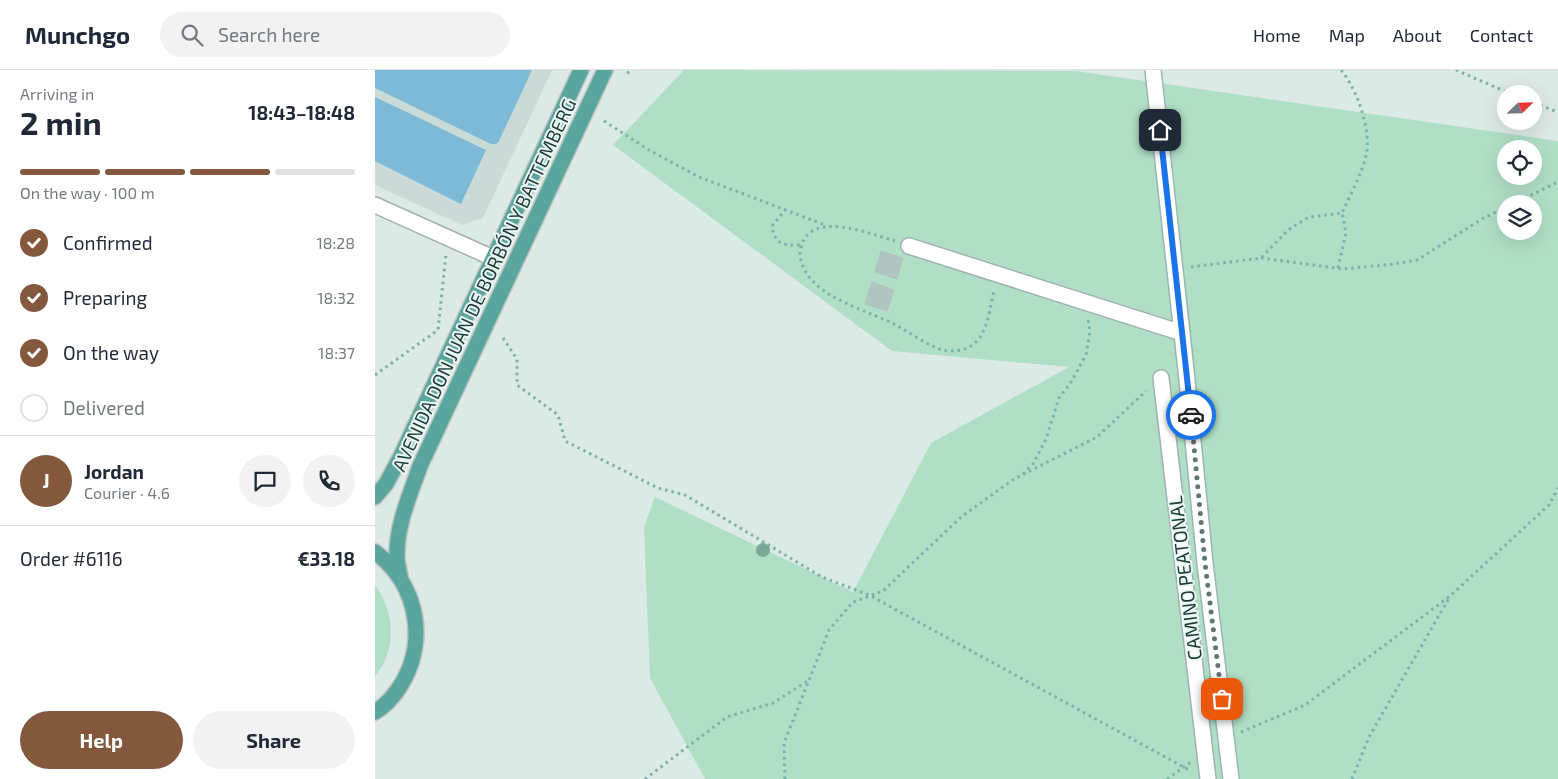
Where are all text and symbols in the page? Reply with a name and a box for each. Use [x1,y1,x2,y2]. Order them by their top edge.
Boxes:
search box [160,12,510,57]
text: Munchgo [25,20,130,49]
icon: search [178,21,206,49]
text: Search here [218,23,320,46]
text: Home [1253,24,1301,46]
text: Map [1329,24,1365,46]
text: About [1393,24,1442,46]
text: Contact [1470,24,1533,46]
text: Arriving in [20,84,94,103]
north arrow [1497,85,1543,130]
map controls [1497,85,1542,240]
street label: AVENIDA DON JUAN DE BORBÓN Y BATTEMBERG [387,95,580,475]
text: 18:43–18:48 [248,101,355,124]
text: 2 min [20,103,102,141]
pin [1139,109,1181,151]
icon: home [1146,116,1174,144]
button: locate [1497,140,1542,185]
text: On the way · 100 m [20,183,155,202]
button: layers [1497,195,1542,240]
icon: check [20,229,48,257]
text: Confirmed [63,231,153,254]
text: 18:28 [316,233,355,252]
icon: check [20,284,48,312]
text: Preparing [63,286,147,309]
text: 18:32 [317,288,355,307]
icon: check [20,339,48,367]
text: On the way [63,341,159,364]
text: 18:37 [318,343,355,362]
courier [1166,390,1216,440]
text: Delivered [63,396,145,419]
icon: car [1177,401,1205,429]
button: chat [239,455,291,507]
button: phone [303,455,355,507]
text: Jordan [84,460,144,483]
text: J [42,469,50,492]
text: Courier · 4.6 [84,483,170,502]
street label: CAMINO PEATONAL [1163,494,1206,662]
text: Order #6116 [20,547,123,570]
text: €33.18 [297,547,355,570]
pin [1201,678,1243,720]
icon: bag [1208,685,1236,713]
button: Help [20,711,183,769]
button: Share [193,711,355,769]

